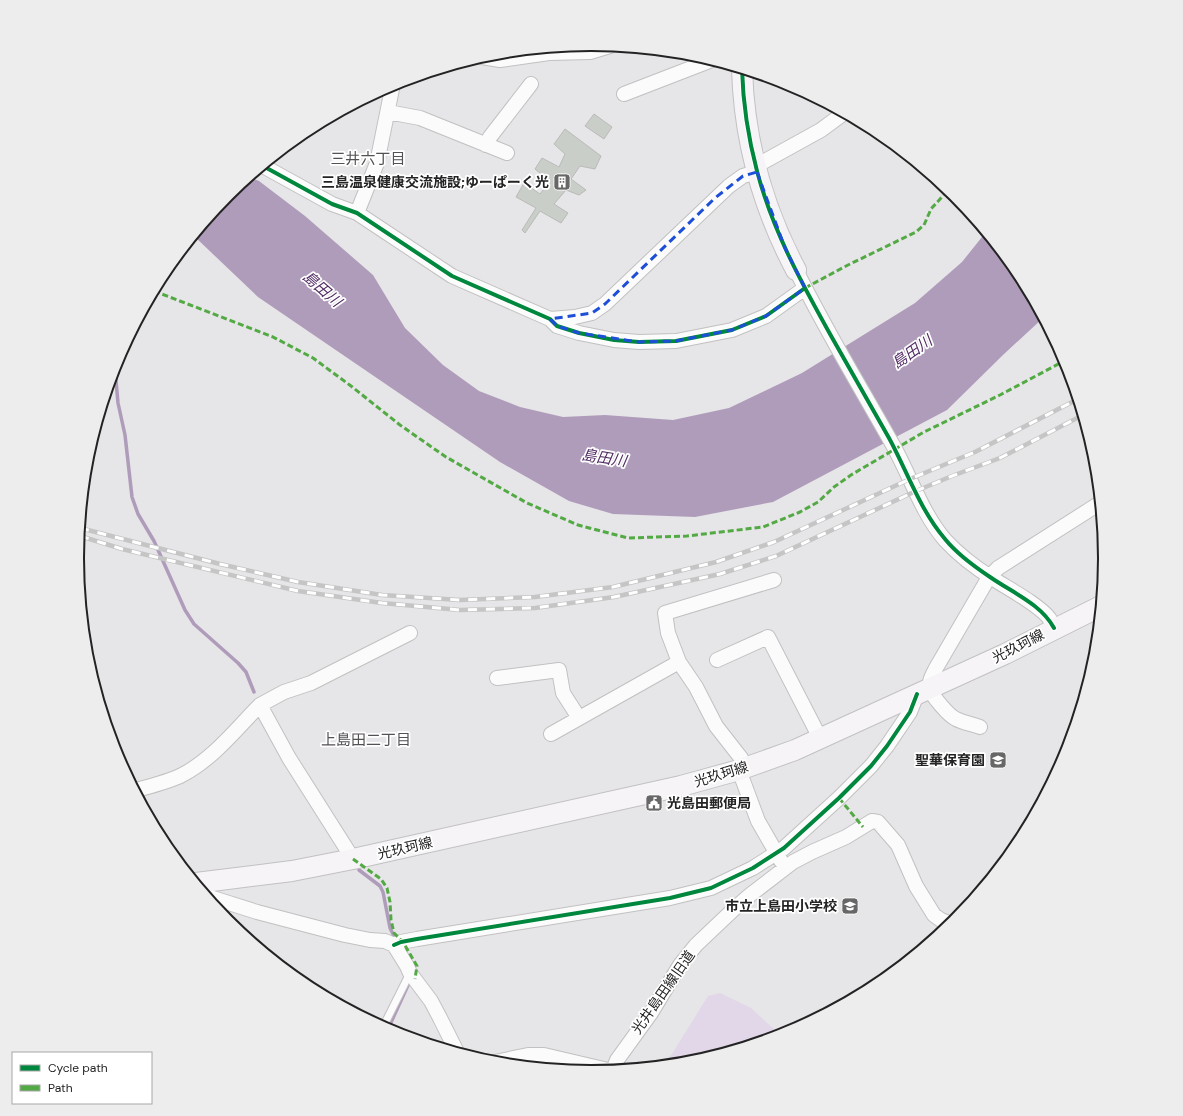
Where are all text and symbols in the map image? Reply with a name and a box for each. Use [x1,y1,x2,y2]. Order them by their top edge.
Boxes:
district label: 三井六丁目 [330,149,406,169]
building icon: 三島温泉健康交流施設;ゆーぱーく光 [552,172,572,192]
place label: 三島温泉健康交流施設;ゆーぱーく光 [321,173,549,191]
water label: 島田川 [298,267,347,313]
water label: 島田川 [888,330,938,373]
water label: 島田川 [580,445,630,472]
street label: 光玖珂線 [989,625,1047,667]
district label: 上島田二丁目 [321,730,411,750]
school or university icon: 聖華保育園 [988,750,1008,770]
place label: 聖華保育園 [915,751,985,769]
street label: 光玖珂線 [692,757,750,791]
public building icon: 光島田郵便局 [644,793,664,813]
place label: 光島田郵便局 [667,794,751,812]
street label: 光玖珂線 [376,833,434,863]
school or university icon: 市立上島田小学校 [840,896,860,916]
place label: 市立上島田小学校 [725,897,837,915]
street label: 光井島田線旧道 [628,947,698,1037]
legend [12,1052,152,1104]
text: Cycle path [48,1060,108,1076]
text: Path [48,1080,73,1096]

